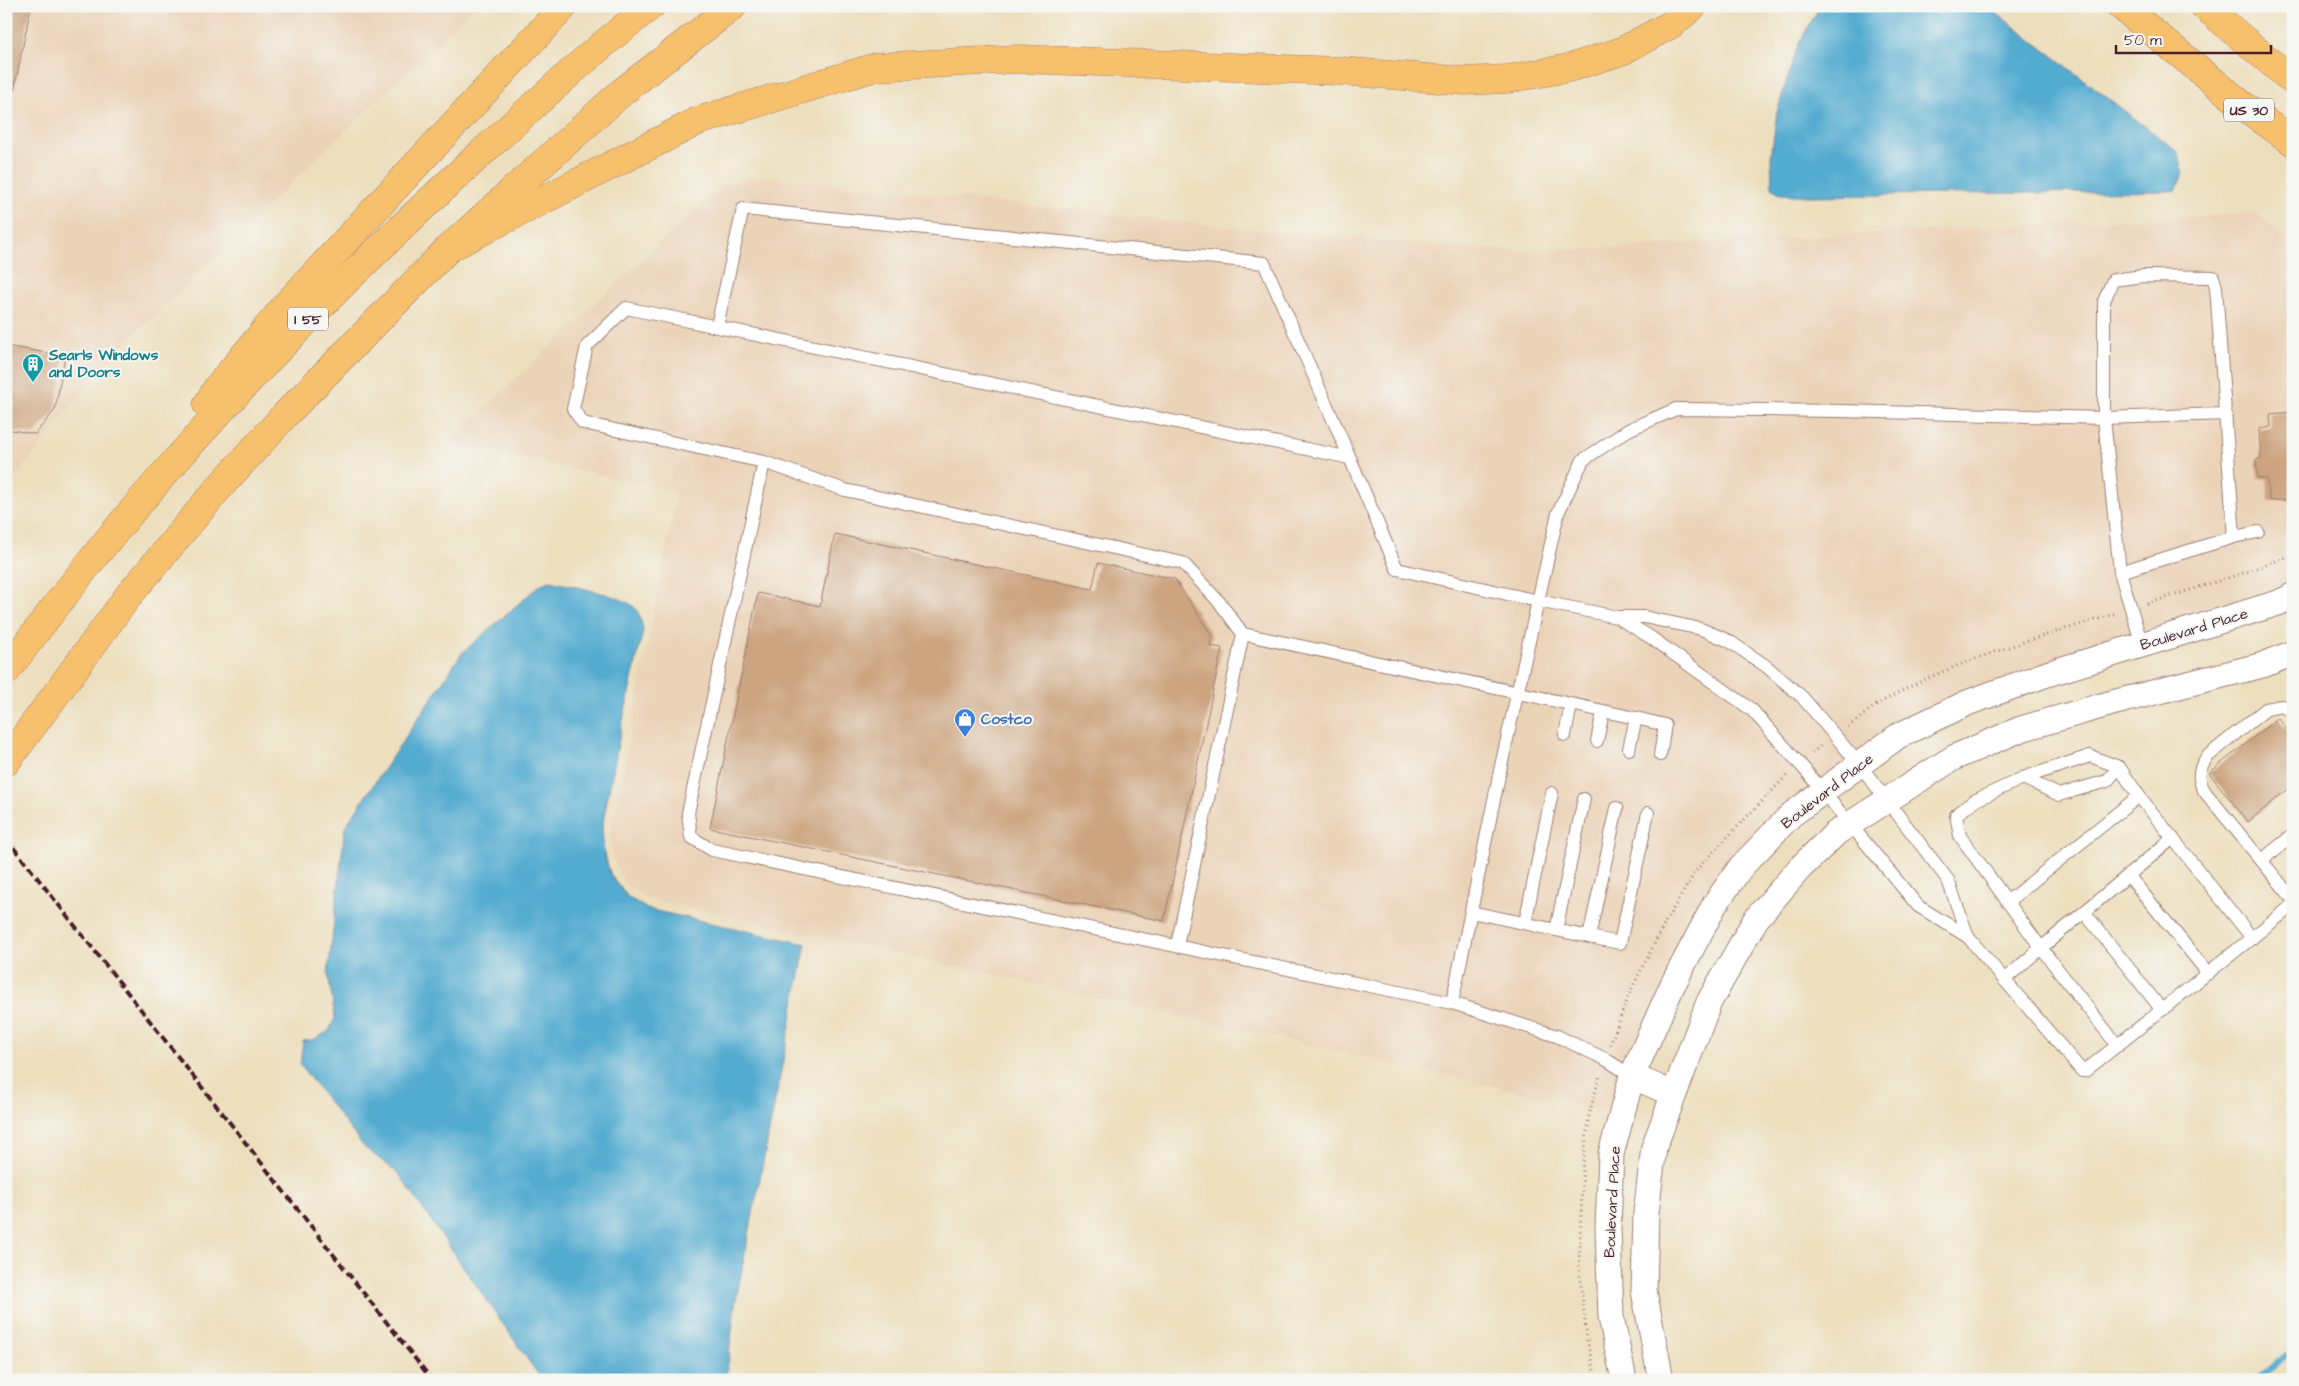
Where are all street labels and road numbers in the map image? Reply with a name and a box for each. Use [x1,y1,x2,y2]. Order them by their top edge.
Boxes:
road number: US 30 [2224,98,2274,122]
road number: I 55 [288,308,328,330]
street label: Boulevard Place [2138,603,2251,656]
street label: Boulevard Place [1777,749,1878,834]
street label: Boulevard Place [1599,1146,1626,1258]

